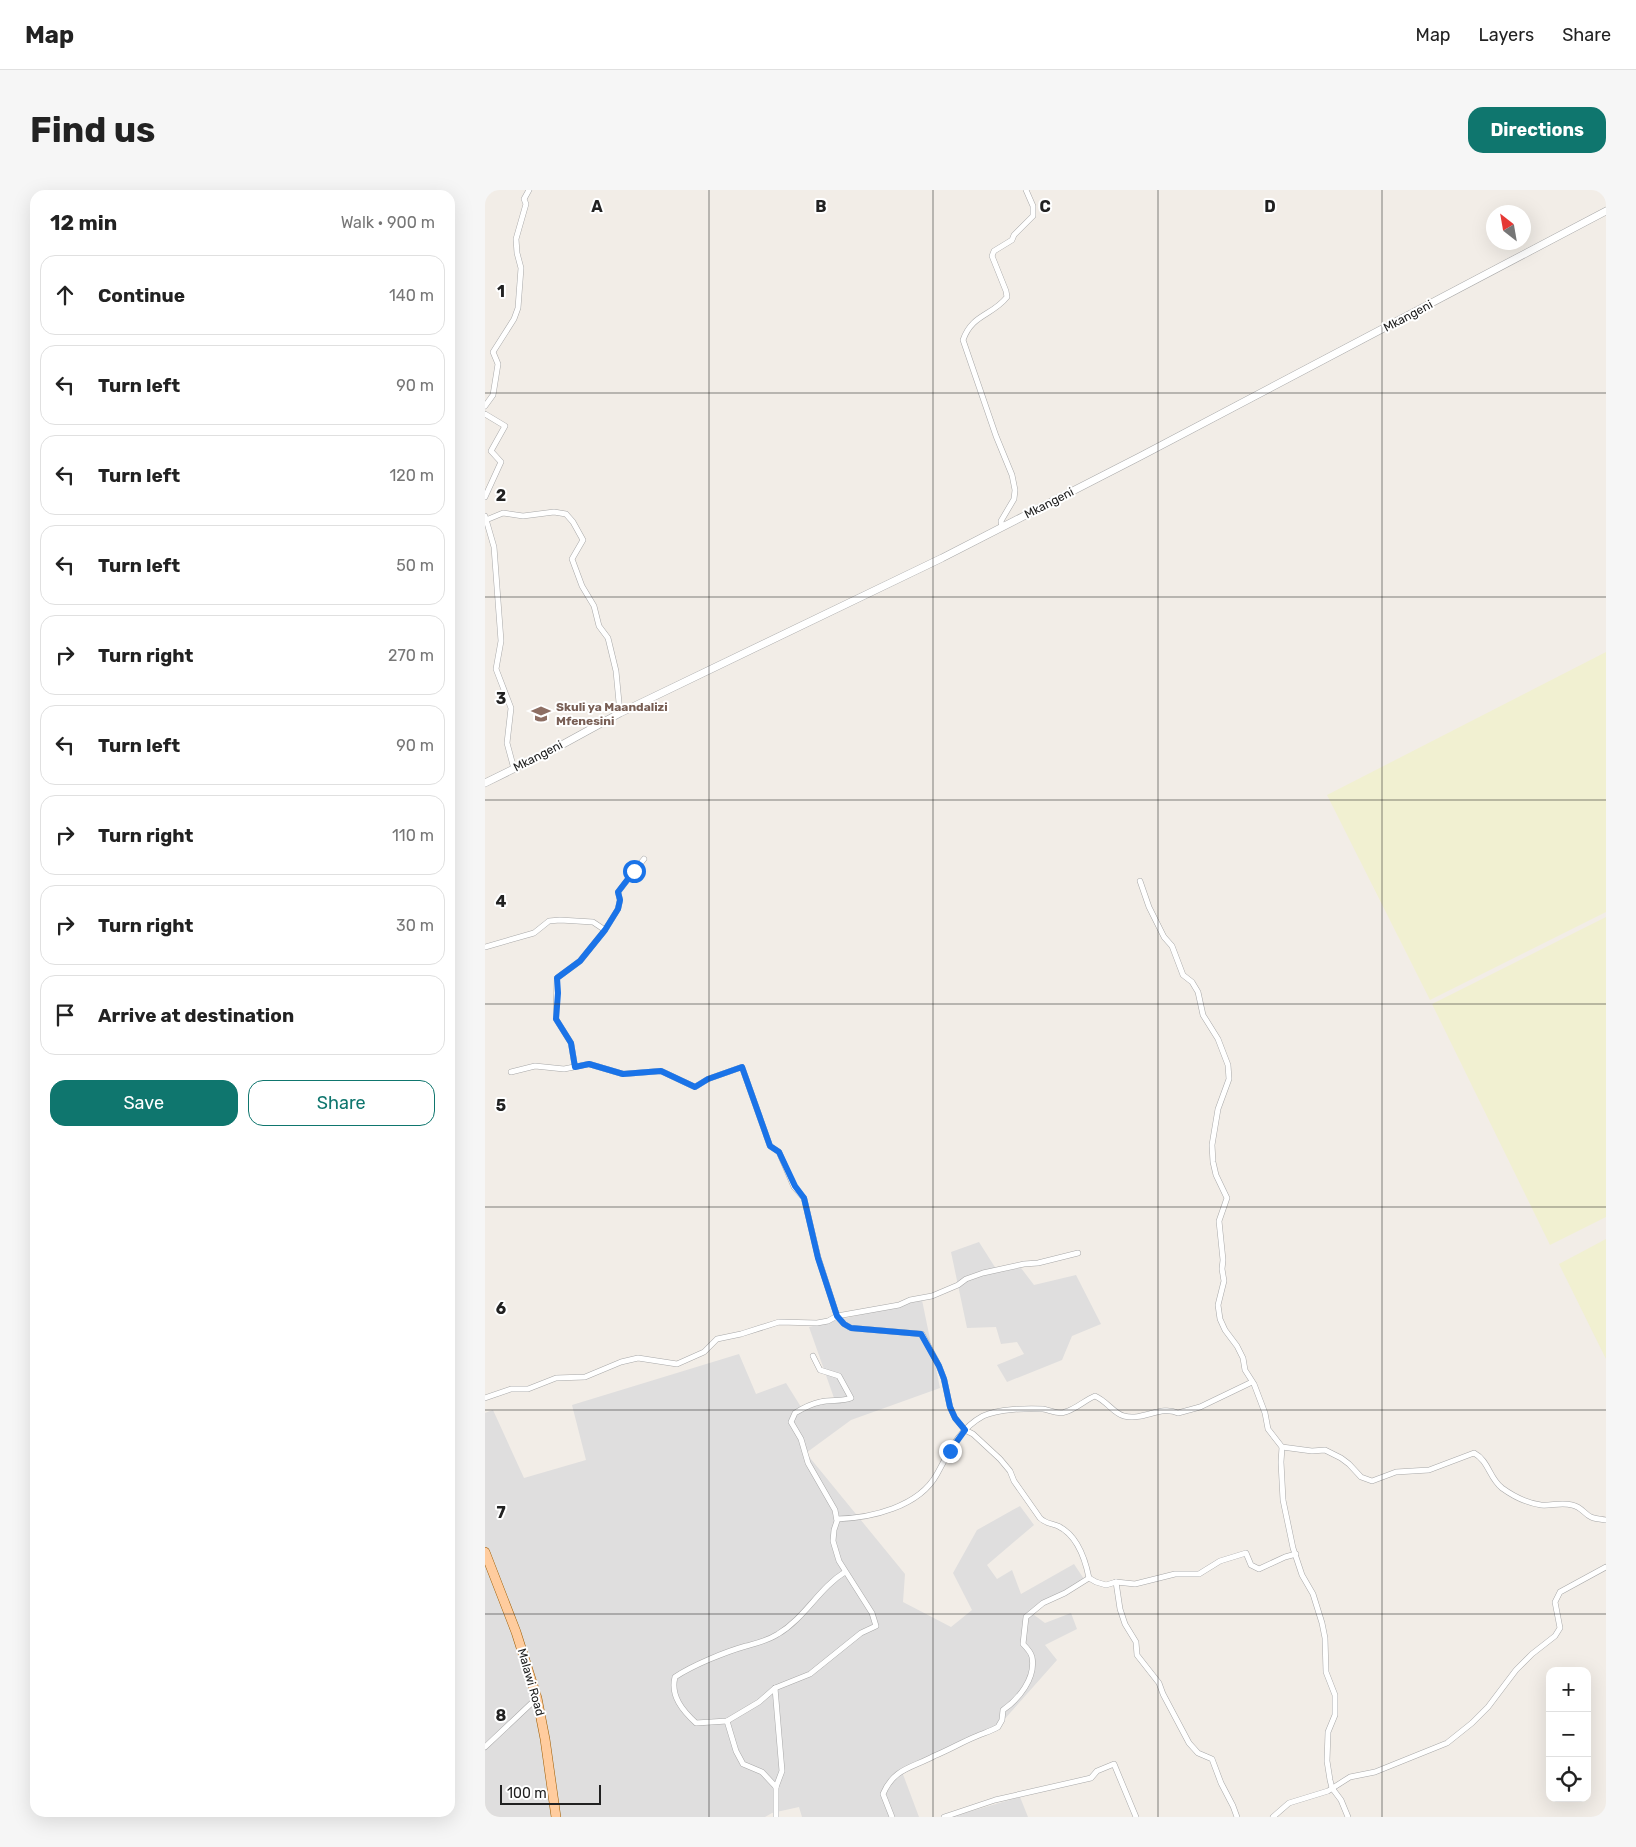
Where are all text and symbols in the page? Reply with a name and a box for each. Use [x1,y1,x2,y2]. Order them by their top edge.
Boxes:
text: Map [25,21,74,49]
text: Map [1416,24,1451,46]
text: Layers [1479,24,1534,46]
text: Share [1562,24,1611,46]
button: Directions [1468,107,1606,153]
text: Find us [30,109,155,151]
text: A [591,197,603,216]
text: B [815,197,827,216]
text: C [1039,197,1051,216]
text: D [1264,197,1276,216]
north arrow [1486,205,1531,250]
text: 12 min [50,210,117,235]
text: Walk · 900 m [341,213,435,232]
icon: ahead [51,281,79,309]
text: 1 [497,282,505,301]
text: Continue [98,284,185,307]
text: 140 m [389,286,434,305]
street label: Mkangeni [1381,297,1435,335]
icon: left [51,371,79,399]
text: Turn left [98,374,180,397]
text: 90 m [396,376,434,395]
icon: left [51,461,79,489]
text: Turn left [98,464,180,487]
text: 120 m [389,466,434,485]
street label: Mkangeni [1022,485,1076,521]
text: 2 [496,486,506,505]
icon: left [51,551,79,579]
text: Turn left [98,554,180,577]
text: 50 m [396,556,434,575]
icon: right [51,641,79,669]
text: Turn right [98,644,193,667]
text: 270 m [388,646,434,665]
text: 3 [496,689,506,708]
place label: Skuli ya Maandalizi Mfenesini [556,700,668,728]
school or university icon: Skuli ya Maandalizi Mfenesini [530,703,552,725]
icon: left [51,731,79,759]
text: Turn left [98,734,180,757]
text: 90 m [396,736,434,755]
street label: Mkangeni [511,738,565,774]
icon: right [51,821,79,849]
text: Turn right [98,824,193,847]
text: 110 m [392,826,434,845]
route start [623,860,646,883]
text: 4 [496,892,507,911]
icon: right [51,911,79,939]
text: Turn right [98,914,193,937]
text: 30 m [396,916,434,935]
icon: arrive [51,1001,79,1029]
text: Arrive at destination [98,1004,294,1027]
button: Save [50,1080,238,1126]
button: Share [248,1080,435,1126]
text: 5 [496,1096,506,1115]
text: 6 [496,1299,506,1318]
route end [939,1440,962,1463]
text: 7 [496,1503,506,1522]
street label: Malawi Road [515,1647,547,1717]
map controls [1546,1667,1591,1802]
button: + [1546,1667,1591,1712]
text: 8 [496,1706,507,1725]
button: − [1546,1712,1591,1757]
button: locate [1546,1757,1591,1802]
scale bar [500,1782,601,1805]
text: 100 m [507,1785,547,1802]

